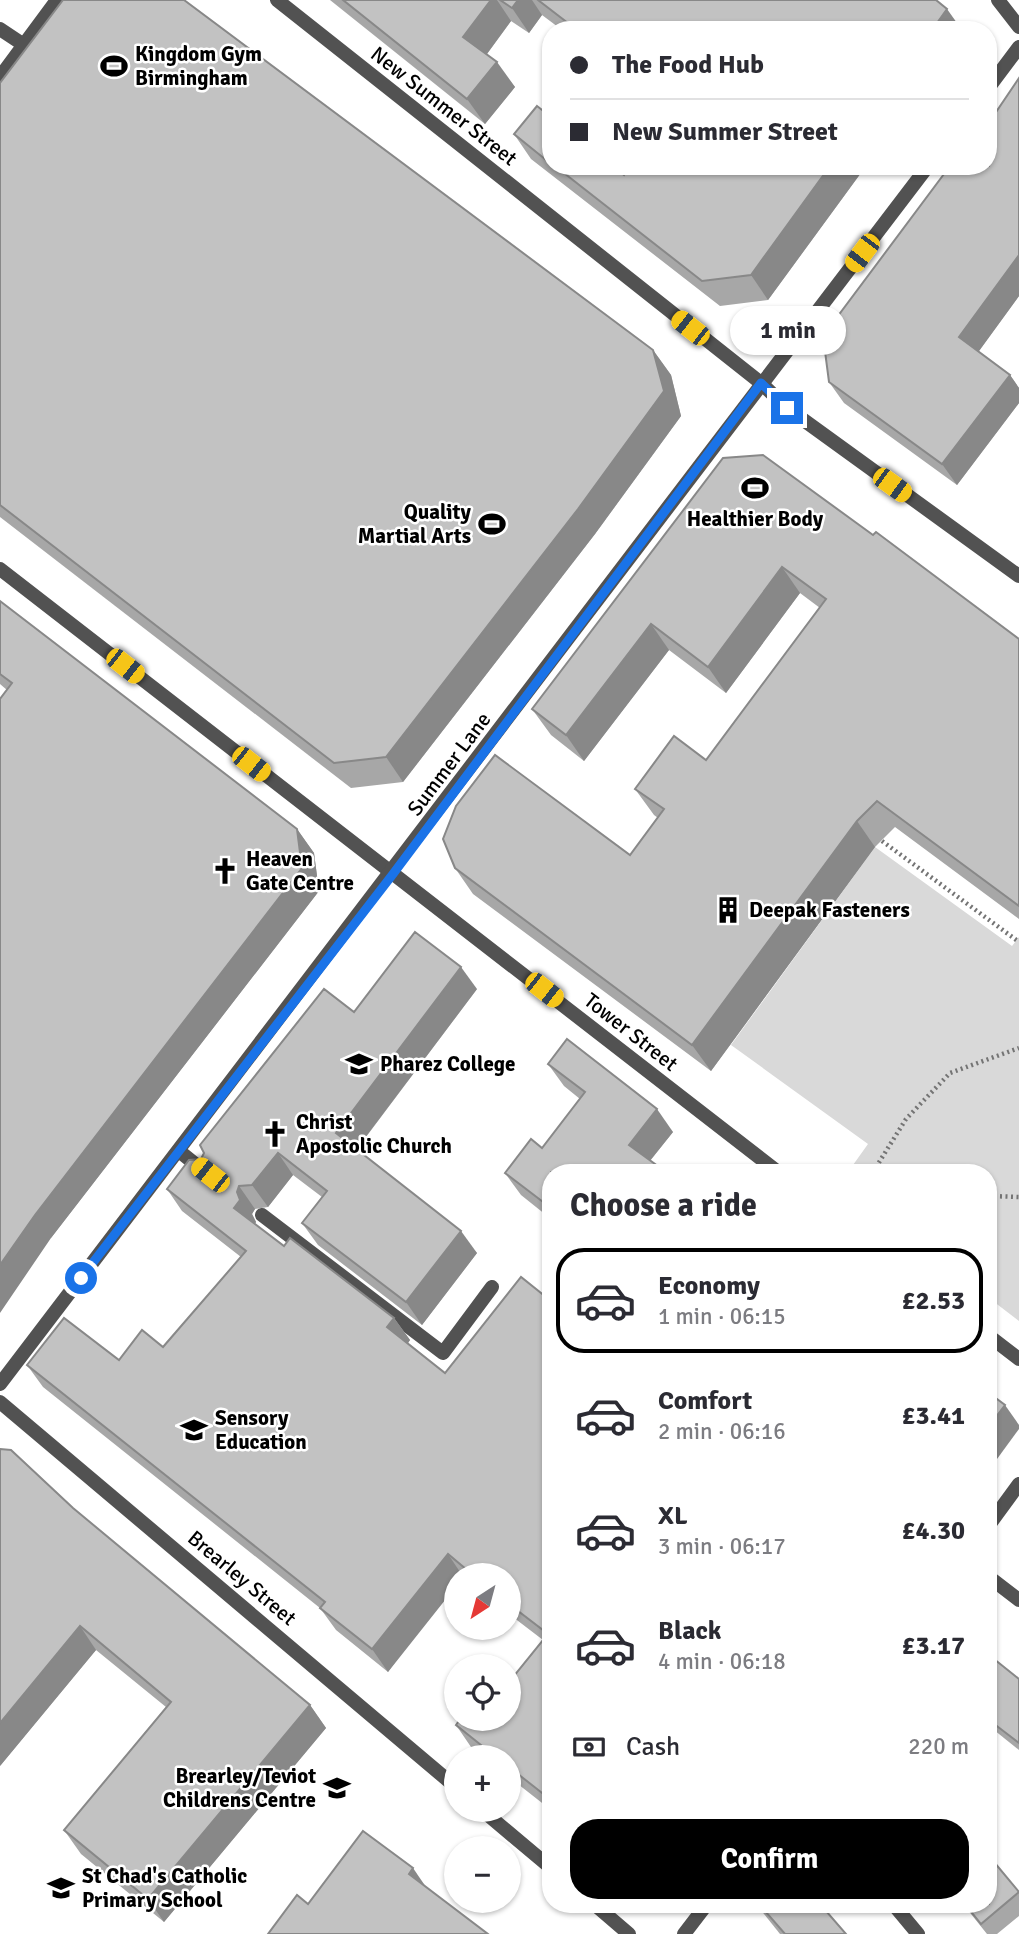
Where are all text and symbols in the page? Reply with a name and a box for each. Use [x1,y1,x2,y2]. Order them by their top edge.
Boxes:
place label: Kingdom Gym Birmingham [135,41,262,91]
street label: New Summer Street [366,41,522,171]
text: The Food Hub [612,49,764,81]
sports icon: Kingdom Gym Birmingham [99,51,129,81]
text: New Summer Street [612,116,838,148]
car [841,230,884,276]
callout: 1 min [729,306,845,356]
car [667,307,714,349]
text: 1 min [760,316,816,345]
route end [771,392,803,424]
car [869,464,916,506]
sports icon: Healthier Body [740,473,770,503]
place label: Quality Martial Arts [358,499,472,549]
place label: Healthier Body [687,506,824,532]
sports icon: Quality Martial Arts [477,509,507,539]
car [102,645,149,687]
street label: Summer Lane [402,707,496,821]
car [228,743,275,785]
place label: Heaven Gate Centre [246,846,354,896]
church icon: Heaven Gate Centre [210,856,240,886]
building icon: Deepak Fasteners [713,895,743,925]
place label: Deepak Fasteners [749,897,910,923]
car [521,969,568,1011]
street label: Tower Street [579,987,683,1077]
school or university icon: Pharez College [344,1049,374,1079]
place label: Pharez College [380,1051,516,1077]
place label: Christ Apostolic Church [296,1109,452,1159]
church icon: Christ Apostolic Church [260,1119,290,1149]
car [187,1154,234,1196]
text: Choose a ride [570,1186,757,1225]
route start [65,1262,97,1294]
icon: car [574,1269,637,1332]
text: Economy [658,1270,760,1302]
text: £2.53 [901,1285,965,1317]
text: 1 min · 06:15 [658,1302,786,1331]
icon: car [574,1384,637,1447]
text: Comfort [658,1385,752,1417]
text: £3.41 [901,1400,965,1432]
place label: Sensory Education [215,1405,307,1455]
school or university icon: Sensory Education [179,1415,209,1445]
text: 2 min · 06:16 [658,1417,786,1446]
icon: car [574,1499,637,1562]
text: XL [658,1500,688,1532]
text: £4.30 [901,1515,965,1547]
street label: Brearley Street [182,1525,302,1631]
text: 3 min · 06:17 [658,1532,786,1561]
north arrow [444,1563,522,1640]
map controls [444,1563,521,1913]
icon: car [574,1614,637,1677]
text: Black [658,1615,721,1647]
text: £3.17 [901,1630,965,1662]
text: 4 min · 06:18 [658,1647,786,1676]
button: locate [444,1654,521,1731]
icon: cash [570,1728,608,1766]
text: Cash [626,1731,680,1763]
text: 220 m [908,1732,969,1761]
button: + [444,1745,521,1822]
place label: Brearley/Teviot Childrens Centre [163,1763,316,1813]
school or university icon: Brearley/Teviot Childrens Centre [322,1773,352,1803]
button: Confirm [570,1819,969,1899]
button: − [444,1836,521,1913]
place label: St Chad's Catholic Primary School [82,1863,247,1913]
school or university icon: St Chad's Catholic Primary School [46,1873,76,1903]

